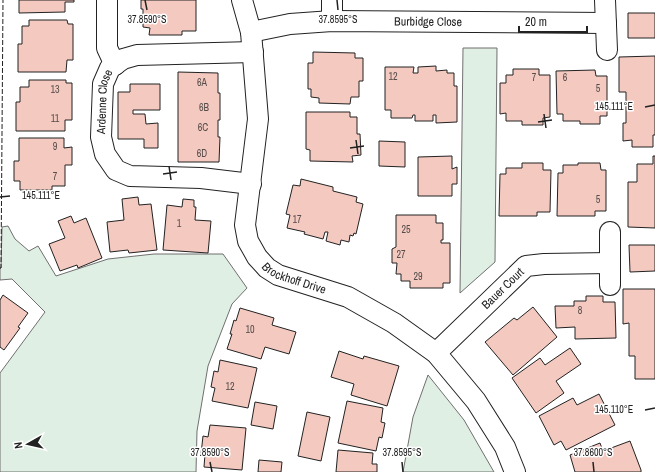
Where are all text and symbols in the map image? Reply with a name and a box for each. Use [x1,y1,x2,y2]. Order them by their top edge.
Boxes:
scale bar [519,8,587,34]
text: 37.8590°S [127,13,167,26]
text: 37.8595°S [318,13,358,26]
street label: Burbidge Close [394,13,462,30]
text: 20 m [525,14,547,30]
street label: Ardenne Close [93,67,116,135]
house number: 12 [388,70,398,83]
house number: 7 [532,71,537,84]
house number: 6 [563,71,568,84]
house number: 6A [197,76,208,89]
house number: 5 [596,82,601,95]
house number: 13 [50,83,60,96]
text: 145.111°E [595,100,633,113]
house number: 6B [199,101,210,114]
house number: 11 [51,112,60,125]
house number: 6C [198,121,208,134]
house number: 9 [53,140,58,153]
house number: 6D [197,147,207,160]
house number: 7 [53,170,58,183]
text: 145.111°E [22,189,60,202]
house number: 5 [596,193,601,206]
house number: 17 [292,213,302,226]
house number: 1 [177,217,182,230]
house number: 25 [401,223,411,236]
house number: 27 [396,248,406,261]
street label: Brockhoff Drive [258,259,328,298]
street label: Bauer Court [478,264,528,313]
house number: 29 [413,270,423,283]
house number: 8 [578,304,583,317]
house number: 10 [245,323,255,336]
house number: 12 [225,380,235,393]
text: 145.110°E [595,403,633,416]
north arrow [8,424,48,464]
text: N [11,441,25,450]
text: 37.8590°S [190,446,230,459]
text: 37.8595°S [382,446,422,459]
text: 37.8600°S [573,446,613,459]

